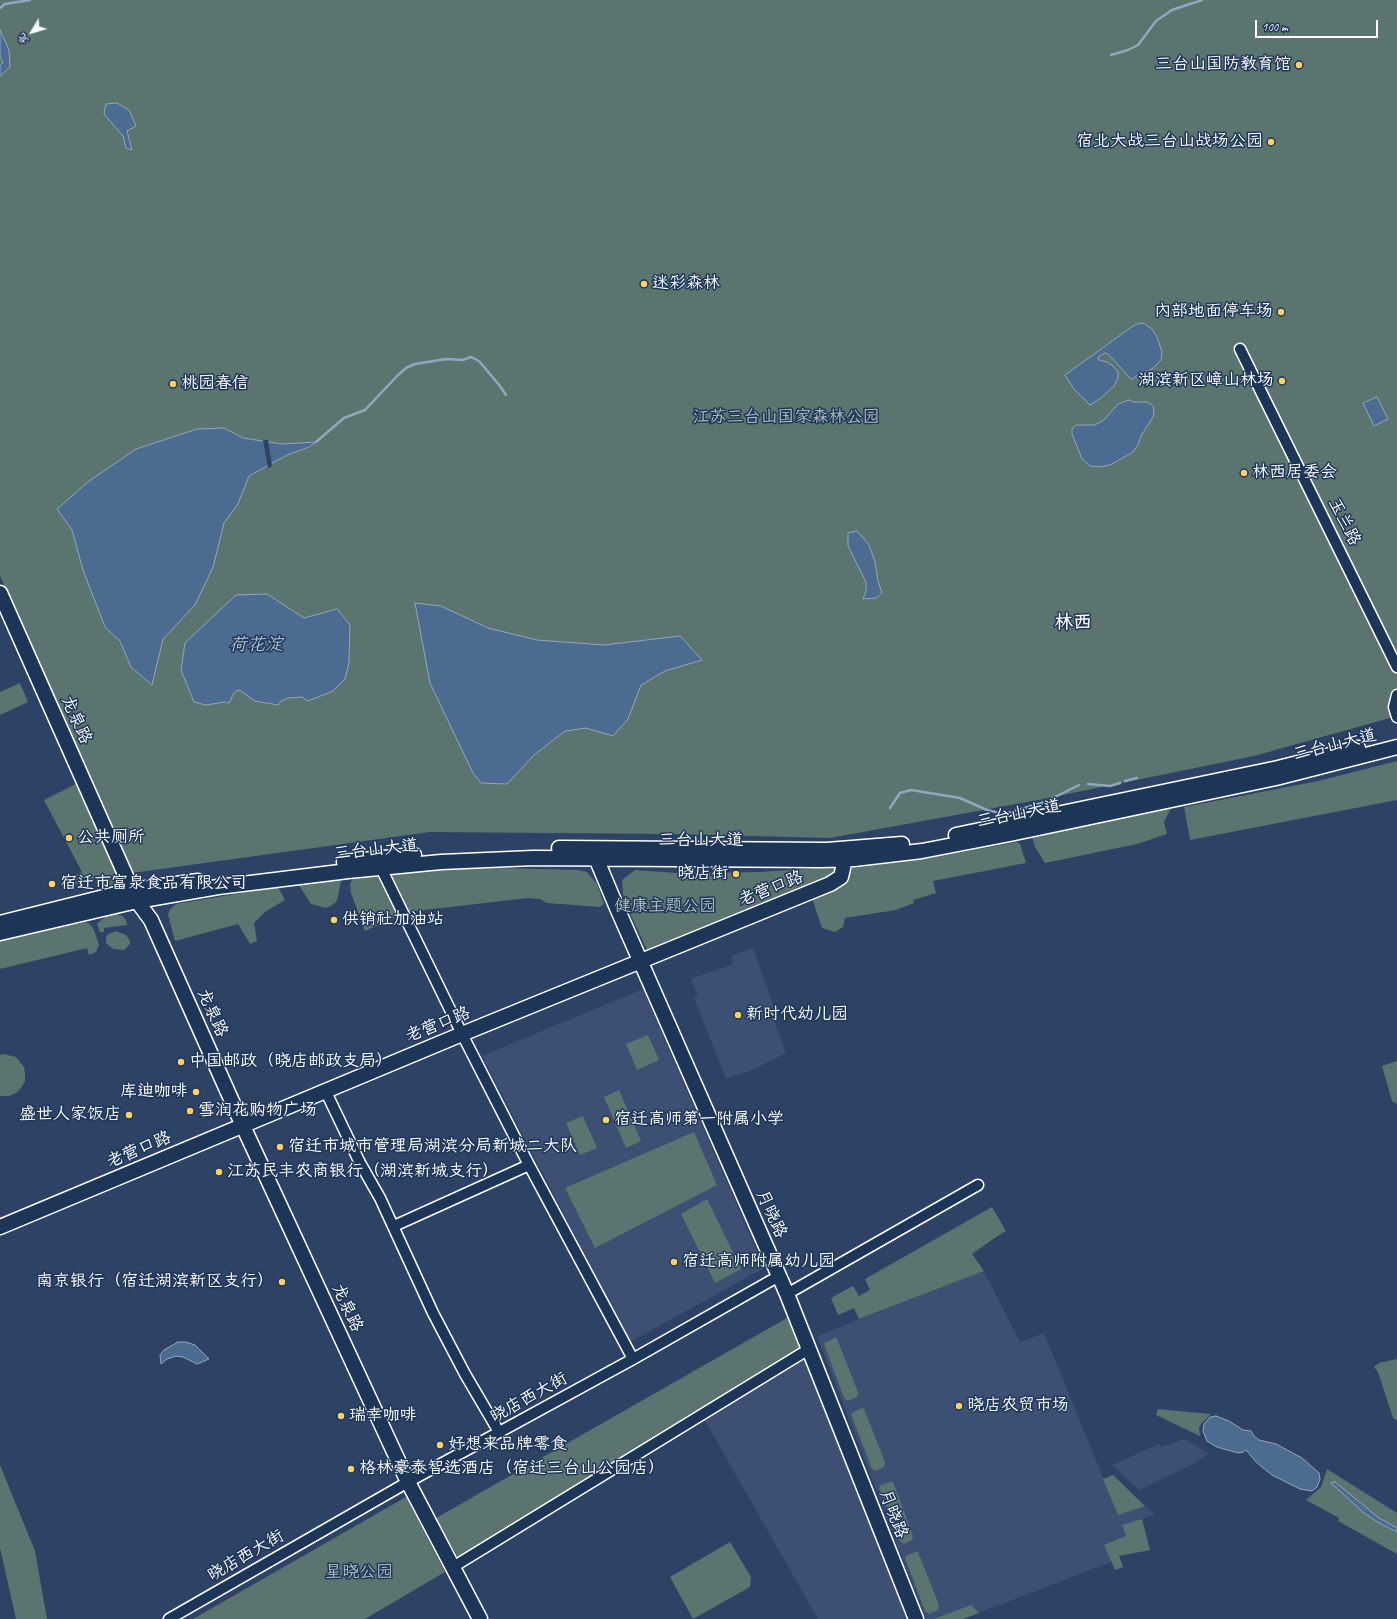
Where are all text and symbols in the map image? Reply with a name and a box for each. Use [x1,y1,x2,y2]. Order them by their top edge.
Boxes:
north arrow [12,12,52,52]
scale bar [1257,12,1380,38]
text: 100 m [1262,19,1288,35]
text: 北 [14,31,31,48]
place label: 三台山国防教育馆 [1155,55,1291,75]
marker: 三台山国防教育馆 [1294,60,1304,70]
place label: 宿北大战三台山战场公园 [1076,132,1263,152]
marker: 宿北大战三台山战场公园 [1266,137,1276,147]
place label: 迷彩森林 [652,274,720,294]
marker: 迷彩森林 [639,279,649,289]
place label: 内部地面停车场 [1154,302,1273,322]
marker: 内部地面停车场 [1276,307,1286,317]
place label: 湖滨新区嶂山林场 [1138,371,1274,391]
place label: 桃园春信 [181,374,249,394]
marker: 湖滨新区嶂山林场 [1277,376,1287,386]
marker: 桃园春信 [168,379,178,389]
park label: 江苏三台山国家森林公园 [693,408,879,428]
place label: 林西居委会 [1252,463,1337,483]
marker: 林西居委会 [1239,468,1249,478]
street label: 玉兰路 [1323,495,1365,549]
district label: 林西 [1054,612,1092,634]
water label: 荷花淀 [229,634,283,656]
street label: 龙泉路 [56,693,96,747]
street label: 三台山大道 [1291,725,1379,765]
street label: 三台山大道 [975,796,1063,832]
place label: 公共厕所 [77,828,145,848]
street label: 三台山大道 [659,831,743,851]
marker: 公共厕所 [64,833,74,843]
street label: 三台山大道 [333,835,419,865]
place label: 晓店街 [677,864,728,884]
street label: 老营口路 [736,867,806,911]
marker: 晓店街 [731,869,741,879]
place label: 宿迁市富泉食品有限公司 [60,874,247,894]
marker: 宿迁市富泉食品有限公司 [47,879,57,889]
park label: 健康主题公园 [614,897,716,917]
place label: 供销社加油站 [342,910,444,930]
marker: 供销社加油站 [329,915,339,925]
street label: 龙泉路 [192,986,232,1040]
street label: 老营口路 [403,1003,473,1047]
place label: 新时代幼儿园 [746,1005,848,1025]
marker: 新时代幼儿园 [733,1010,743,1020]
place label: 中国邮政（晓店邮政支局） [189,1052,393,1072]
marker: 中国邮政（晓店邮政支局） [176,1057,186,1067]
place label: 库迪咖啡 [120,1082,188,1102]
marker: 库迪咖啡 [191,1087,201,1097]
place label: 雪润花购物广场 [198,1101,317,1121]
place label: 盛世人家饭店 [19,1105,121,1125]
marker: 雪润花购物广场 [185,1106,195,1116]
marker: 盛世人家饭店 [124,1110,134,1120]
place label: 宿迁高师第一附属小学 [614,1110,784,1130]
marker: 宿迁高师第一附属小学 [601,1115,611,1125]
street label: 老营口路 [104,1127,174,1173]
place label: 宿迁市城市管理局湖滨分局新城二大队 [288,1137,577,1157]
marker: 宿迁市城市管理局湖滨分局新城二大队 [275,1142,285,1152]
place label: 江苏民丰农商银行（湖滨新城支行） [227,1162,499,1182]
marker: 江苏民丰农商银行（湖滨新城支行） [214,1167,224,1177]
street label: 月晓路 [751,1187,791,1241]
place label: 宿迁高师附属幼儿园 [682,1252,835,1272]
marker: 宿迁高师附属幼儿园 [669,1257,679,1267]
place label: 南京银行（宿迁湖滨新区支行） [36,1272,274,1292]
marker: 南京银行（宿迁湖滨新区支行） [277,1277,287,1287]
street label: 龙泉路 [327,1281,367,1335]
street label: 晓店西大街 [487,1368,571,1428]
place label: 晓店农贸市场 [967,1396,1069,1416]
marker: 晓店农贸市场 [954,1401,964,1411]
place label: 瑞幸咖啡 [349,1406,417,1426]
marker: 瑞幸咖啡 [336,1411,346,1421]
place label: 好想来品牌零食 [448,1435,567,1455]
marker: 好想来品牌零食 [435,1440,445,1450]
place label: 格林豪泰智选酒店（宿迁三台山公园店） [359,1459,665,1479]
marker: 格林豪泰智选酒店（宿迁三台山公园店） [346,1464,356,1474]
street label: 月晓路 [874,1487,912,1541]
street label: 晓店西大街 [204,1526,288,1586]
park label: 星晓公园 [325,1563,393,1583]

